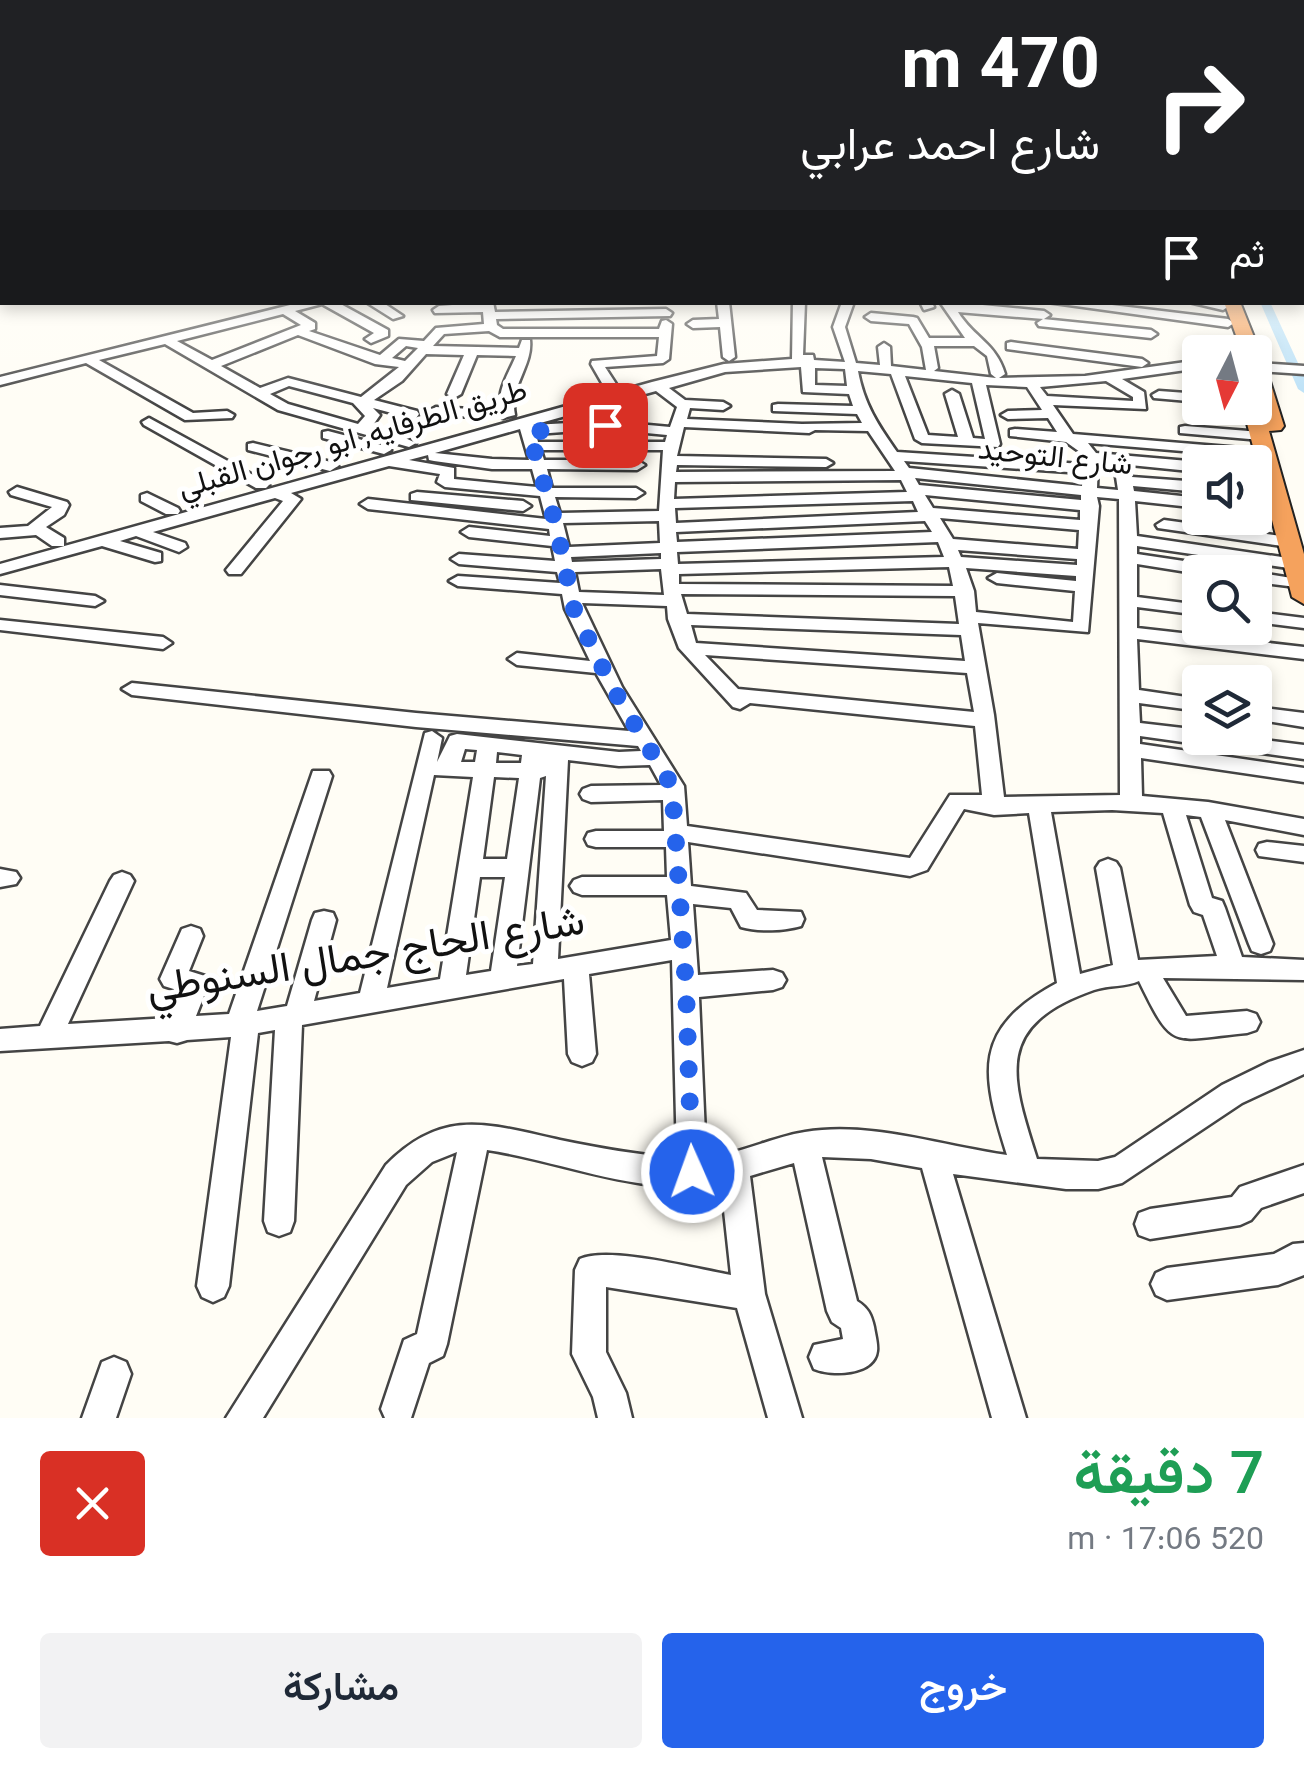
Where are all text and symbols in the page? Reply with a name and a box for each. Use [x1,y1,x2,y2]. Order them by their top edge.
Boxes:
text: 470 m [901,15,1100,125]
icon: right [1135,40,1265,170]
text: شارع احمد عرابي [800,113,1100,183]
text: ثم [1229,228,1265,287]
icon: arrive [1154,230,1209,285]
north arrow [1182,335,1272,425]
map controls [1182,335,1272,755]
street label: طريق الطرفايه, ابو رجوان القبلي [173,369,533,513]
pin [563,383,648,468]
icon: arrive [578,398,633,453]
street label: شارع التوحيد [975,428,1135,490]
button: sound [1182,445,1272,535]
button: search [1182,555,1272,645]
button: layers [1182,665,1272,755]
street label: شارع الحاج جمال السنوطي [142,891,590,1025]
position arrow [640,1120,744,1224]
text: 7 دقيقة [1074,1431,1264,1525]
button: close [40,1451,145,1556]
text: 520 m · 17:06 [1067,1516,1264,1566]
button: مشاركة [40,1633,642,1748]
button: خروج [662,1633,1264,1748]

